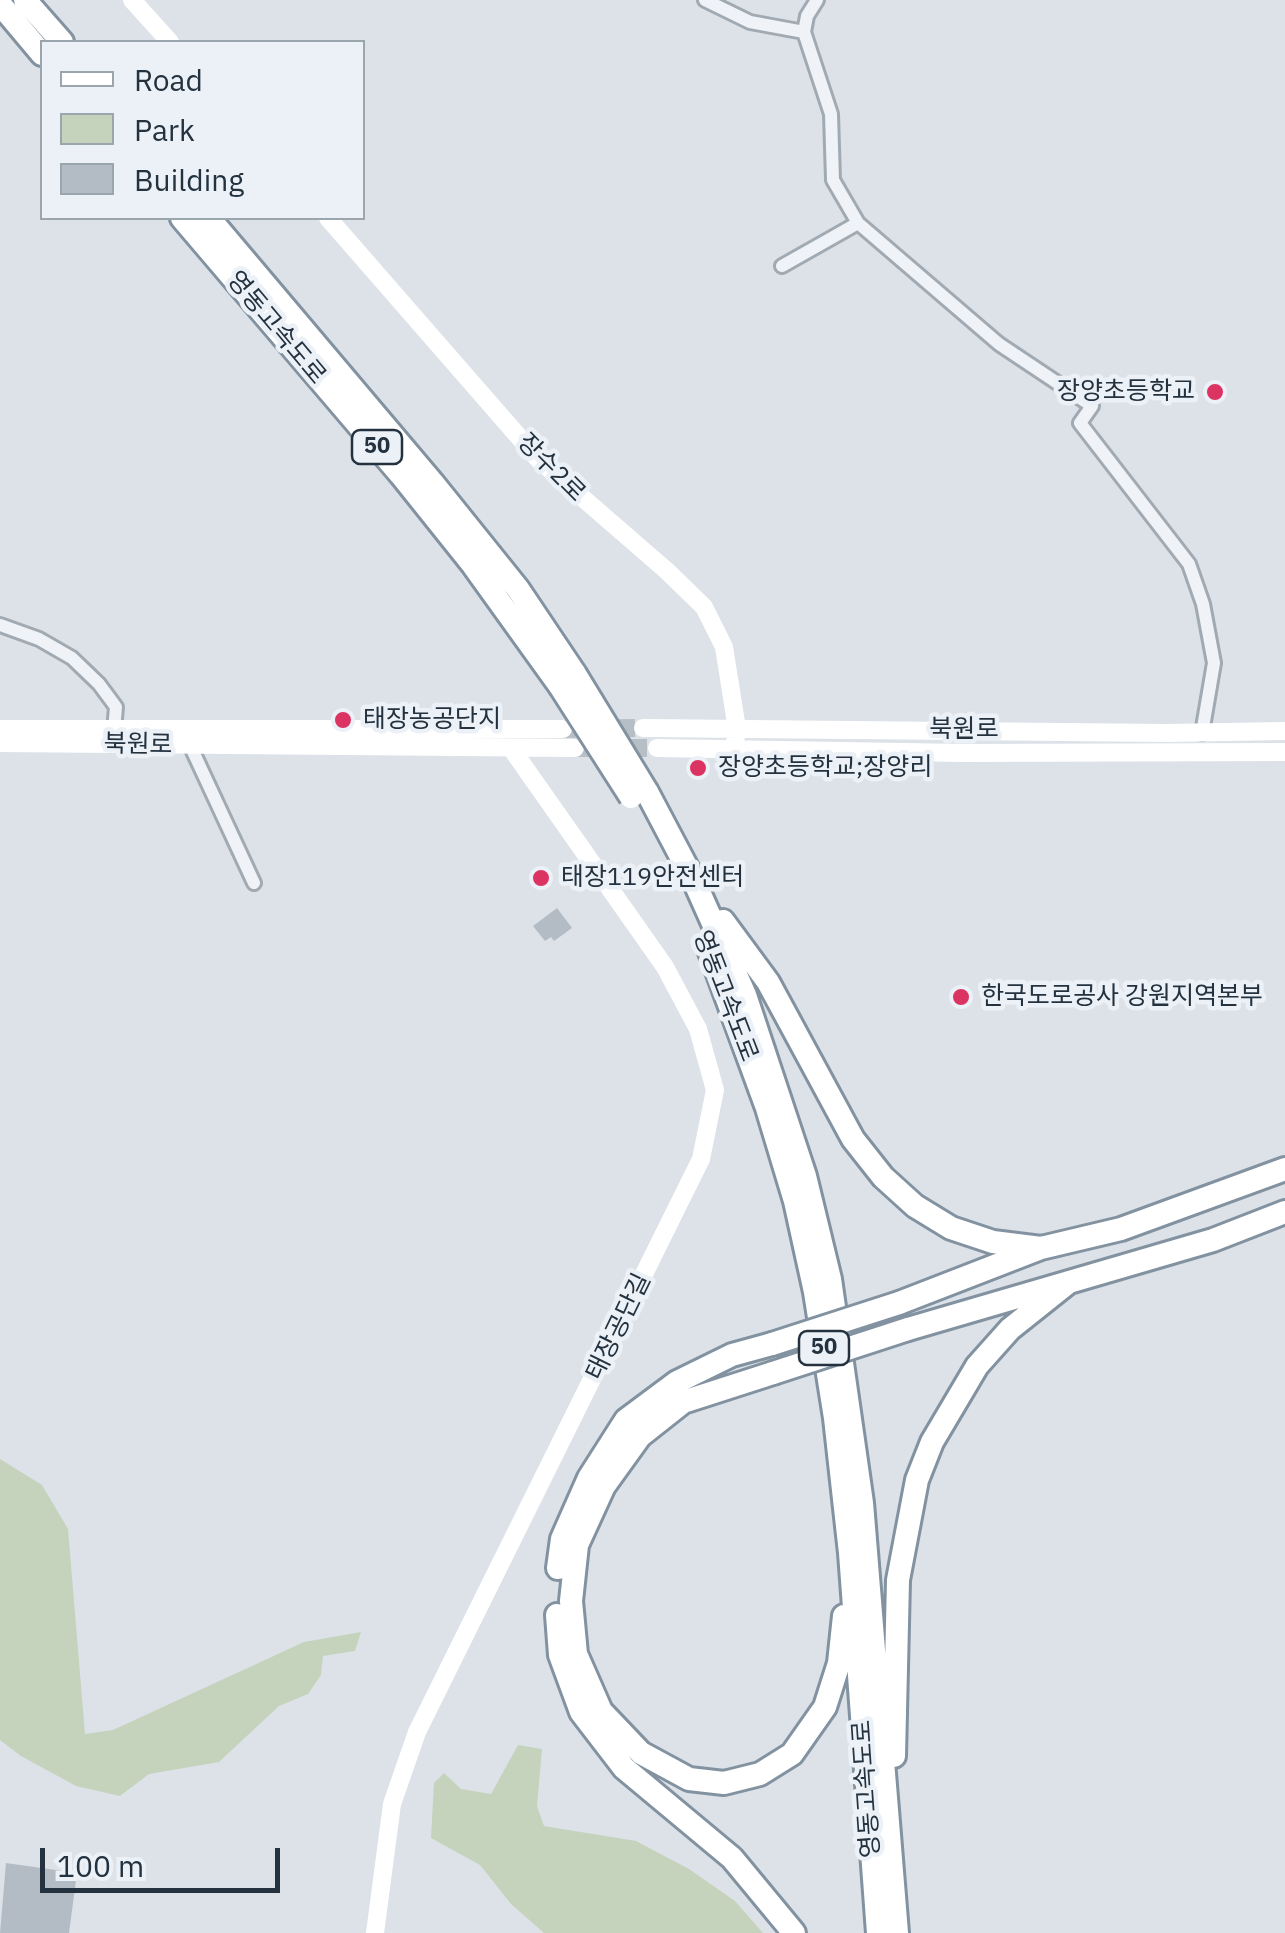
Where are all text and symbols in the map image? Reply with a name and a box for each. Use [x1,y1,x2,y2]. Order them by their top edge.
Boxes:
legend [40,40,365,220]
text: Road [134,60,203,99]
text: Park [134,110,195,149]
text: Building [134,160,244,199]
street label: 영동고속도로 [220,266,332,390]
place label: 장양초등학교 [1057,377,1195,407]
marker: 장양초등학교 [1204,381,1226,403]
street label: 장수2로 [511,428,591,508]
road number: 50 [352,430,402,464]
place label: 태장농공단지 [363,705,501,735]
marker: 태장농공단지 [332,709,354,731]
street label: 북원로 [930,715,998,745]
street label: 북원로 [103,729,173,761]
place label: 장양초등학교;장양리 [718,753,932,783]
marker: 장양초등학교;장양리 [687,757,709,779]
place label: 태장119안전센터 [561,863,744,893]
marker: 태장119안전센터 [530,867,552,889]
street label: 영동고속도로 [686,926,764,1066]
place label: 한국도로공사 강원지역본부 [981,982,1263,1012]
marker: 한국도로공사 강원지역본부 [950,986,972,1008]
street label: 태장공단길 [580,1269,658,1385]
road number: 50 [799,1331,849,1365]
street label: 영동고속도로 [847,1719,887,1859]
scale bar [45,1828,285,1890]
text: 100 m [57,1846,144,1885]

